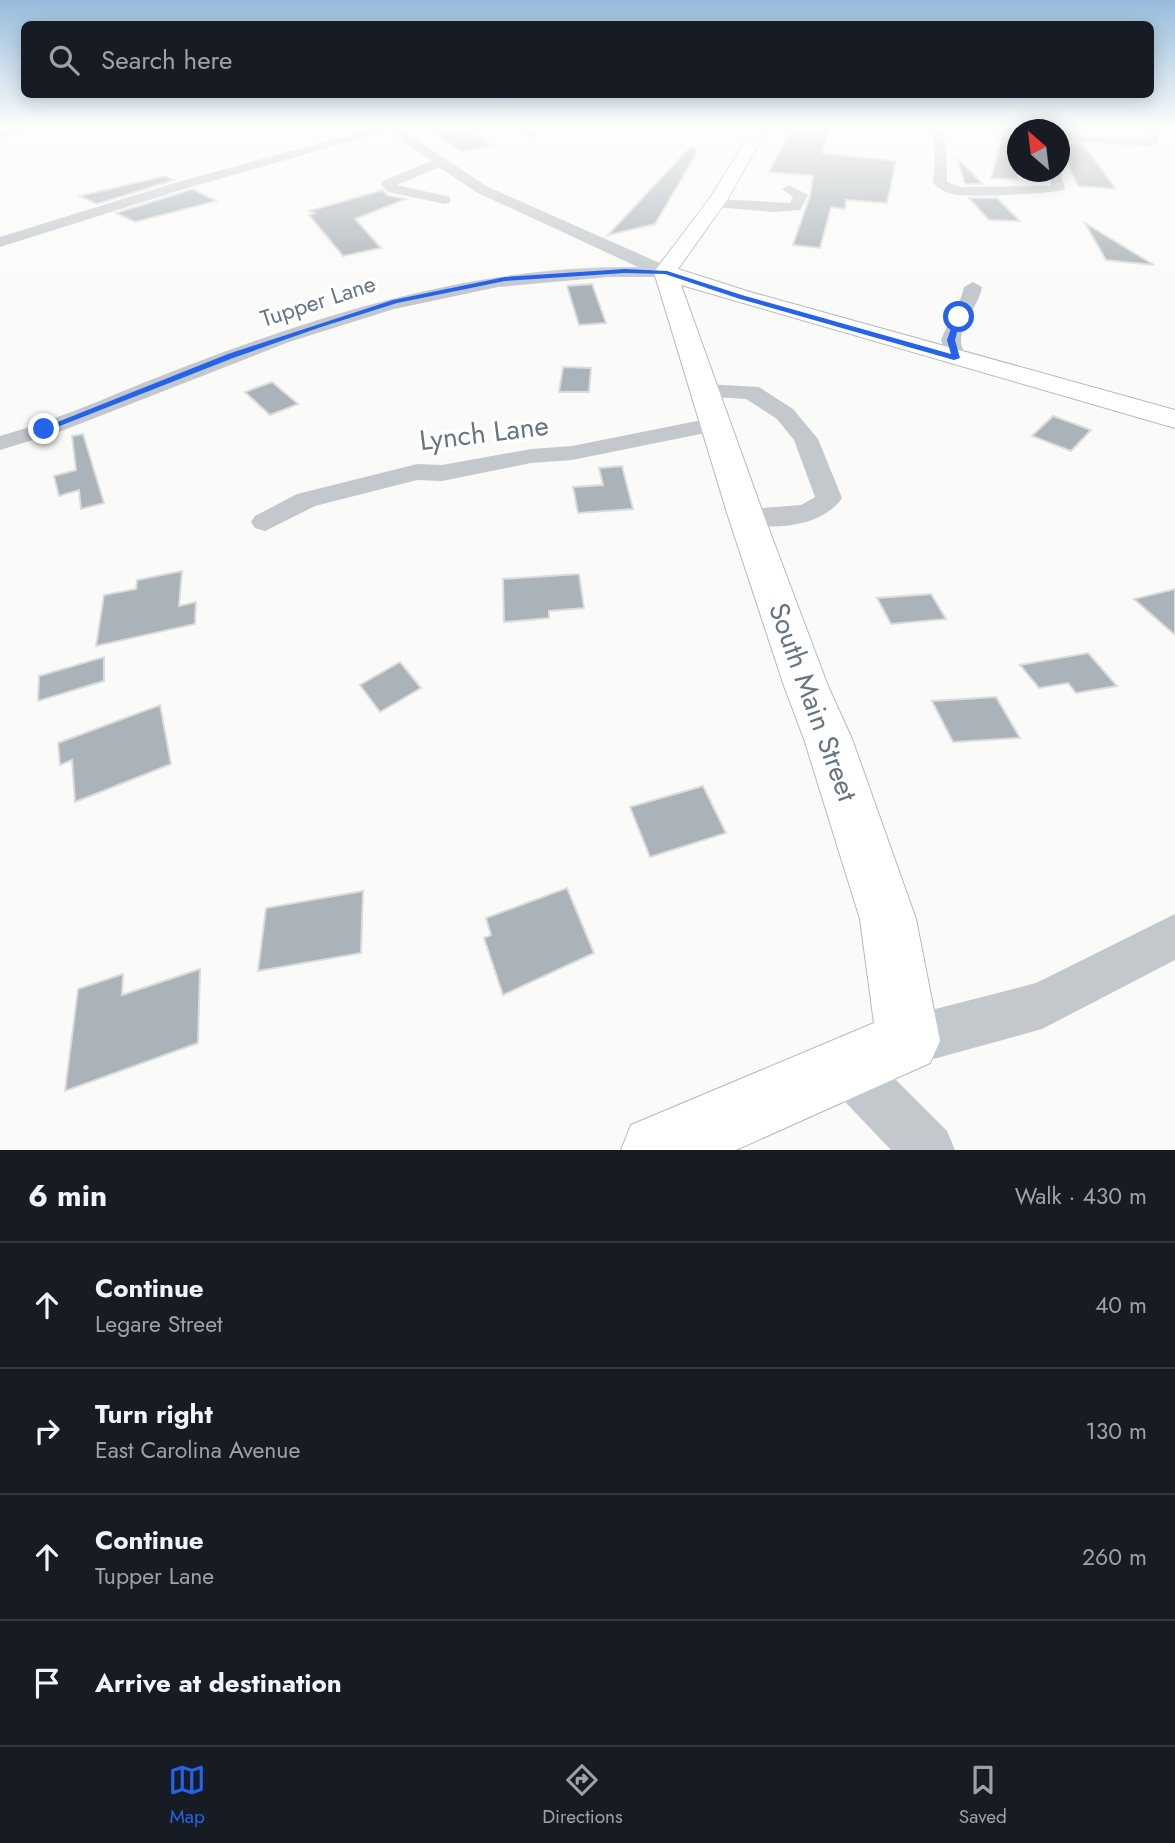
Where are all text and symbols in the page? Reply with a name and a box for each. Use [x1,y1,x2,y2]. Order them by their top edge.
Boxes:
search box [21,21,1154,98]
icon: search [45,41,83,79]
text: Search here [101,41,233,79]
north arrow [1007,119,1070,182]
street label: Tupper Lane [256,266,380,336]
route start [943,301,974,332]
street label: Lynch Lane [417,405,551,461]
route end [28,413,59,444]
street label: South Main Street [758,597,868,807]
text: 6 min [28,1174,107,1217]
text: Walk · 430 m [1015,1179,1147,1213]
text: Continue [95,1269,204,1307]
icon: ahead [28,1286,66,1324]
text: 40 m [1095,1288,1147,1322]
text: Legare Street [95,1307,223,1341]
text: Turn right [95,1395,213,1433]
icon: right [28,1412,66,1450]
text: 130 m [1085,1414,1147,1448]
text: East Carolina Avenue [95,1433,300,1467]
text: Continue [95,1521,204,1559]
icon: ahead [28,1538,66,1576]
text: 260 m [1082,1540,1147,1574]
text: Tupper Lane [95,1559,214,1593]
icon: arrive [28,1664,66,1702]
text: Arrive at destination [95,1664,342,1702]
tab: Map [168,1761,206,1830]
tab: Directions [542,1761,623,1830]
tab: Saved [959,1761,1007,1830]

